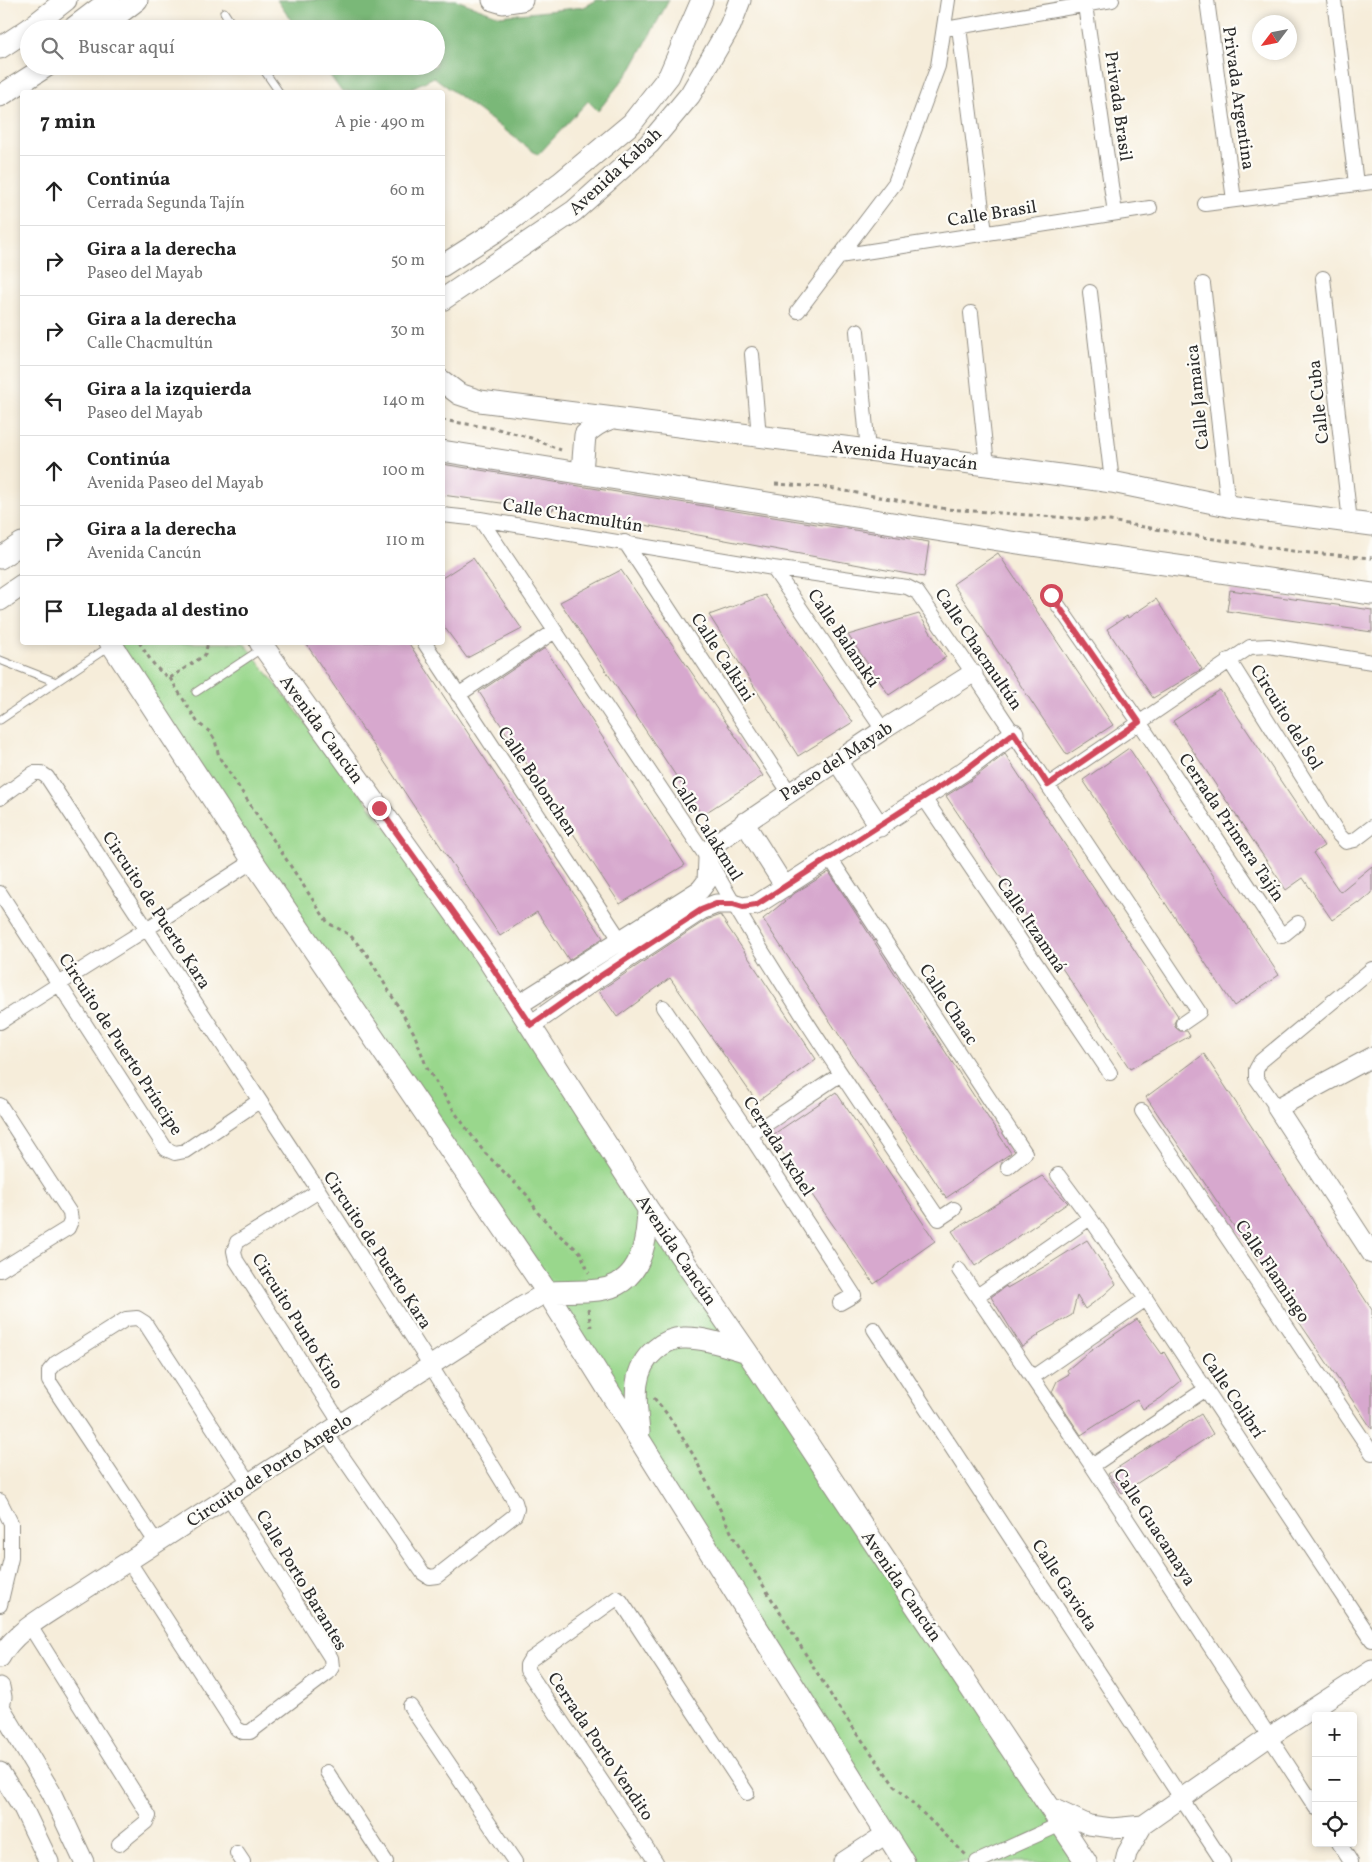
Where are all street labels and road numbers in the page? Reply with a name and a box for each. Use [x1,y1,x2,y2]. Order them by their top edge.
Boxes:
street label: Privada Argentina [1215,25,1260,172]
street label: Privada Brasil [1097,50,1138,163]
street label: Avenida Kabah [564,122,668,222]
street label: Calle Brasil [946,195,1039,234]
street label: Calle Jamaica [1181,343,1216,451]
street label: Calle Cuba [1303,359,1336,445]
street label: Avenida Huayacán [830,435,979,478]
street label: Calle Chacmultún [501,493,645,540]
street label: Calle Chacmultún [928,584,1028,716]
street label: Calle Balamkú [801,585,885,693]
street label: Calle Calkini [684,609,760,707]
street label: Circuito del Sol [1243,660,1328,775]
street label: Avenida Cancún [273,670,369,790]
street label: Paseo del Mayab [775,716,898,808]
street label: Calle Bolonchen [491,722,583,842]
street label: Cerrada Primera Tajín [1172,749,1290,907]
street label: Calle Calakmul [663,771,748,886]
street label: Circuito de Puerto Kara [95,827,216,995]
street label: Calle Itzamná [990,873,1072,978]
street label: Circuito de Puerto Príncipe [51,949,188,1141]
street label: Calle Chaac [912,959,983,1050]
street label: Cerrada Ixchel [736,1092,819,1202]
street label: Circuito de Puerto Kara [316,1167,437,1335]
street label: Avenida Cancún [629,1190,722,1311]
street label: Calle Flamingo [1228,1216,1315,1328]
street label: Circuito Punto Kino [245,1249,349,1395]
street label: Calle Colibrí [1194,1348,1270,1444]
street label: Circuito de Porto Angelo [182,1408,357,1534]
street label: Calle Guacamaya [1106,1464,1201,1592]
street label: Calle Porto Barantes [249,1506,353,1656]
street label: Avenida Cancún [854,1526,947,1647]
street label: Calle Gaviota [1025,1535,1103,1637]
street label: Cerrada Porto Vendito [541,1668,659,1826]

